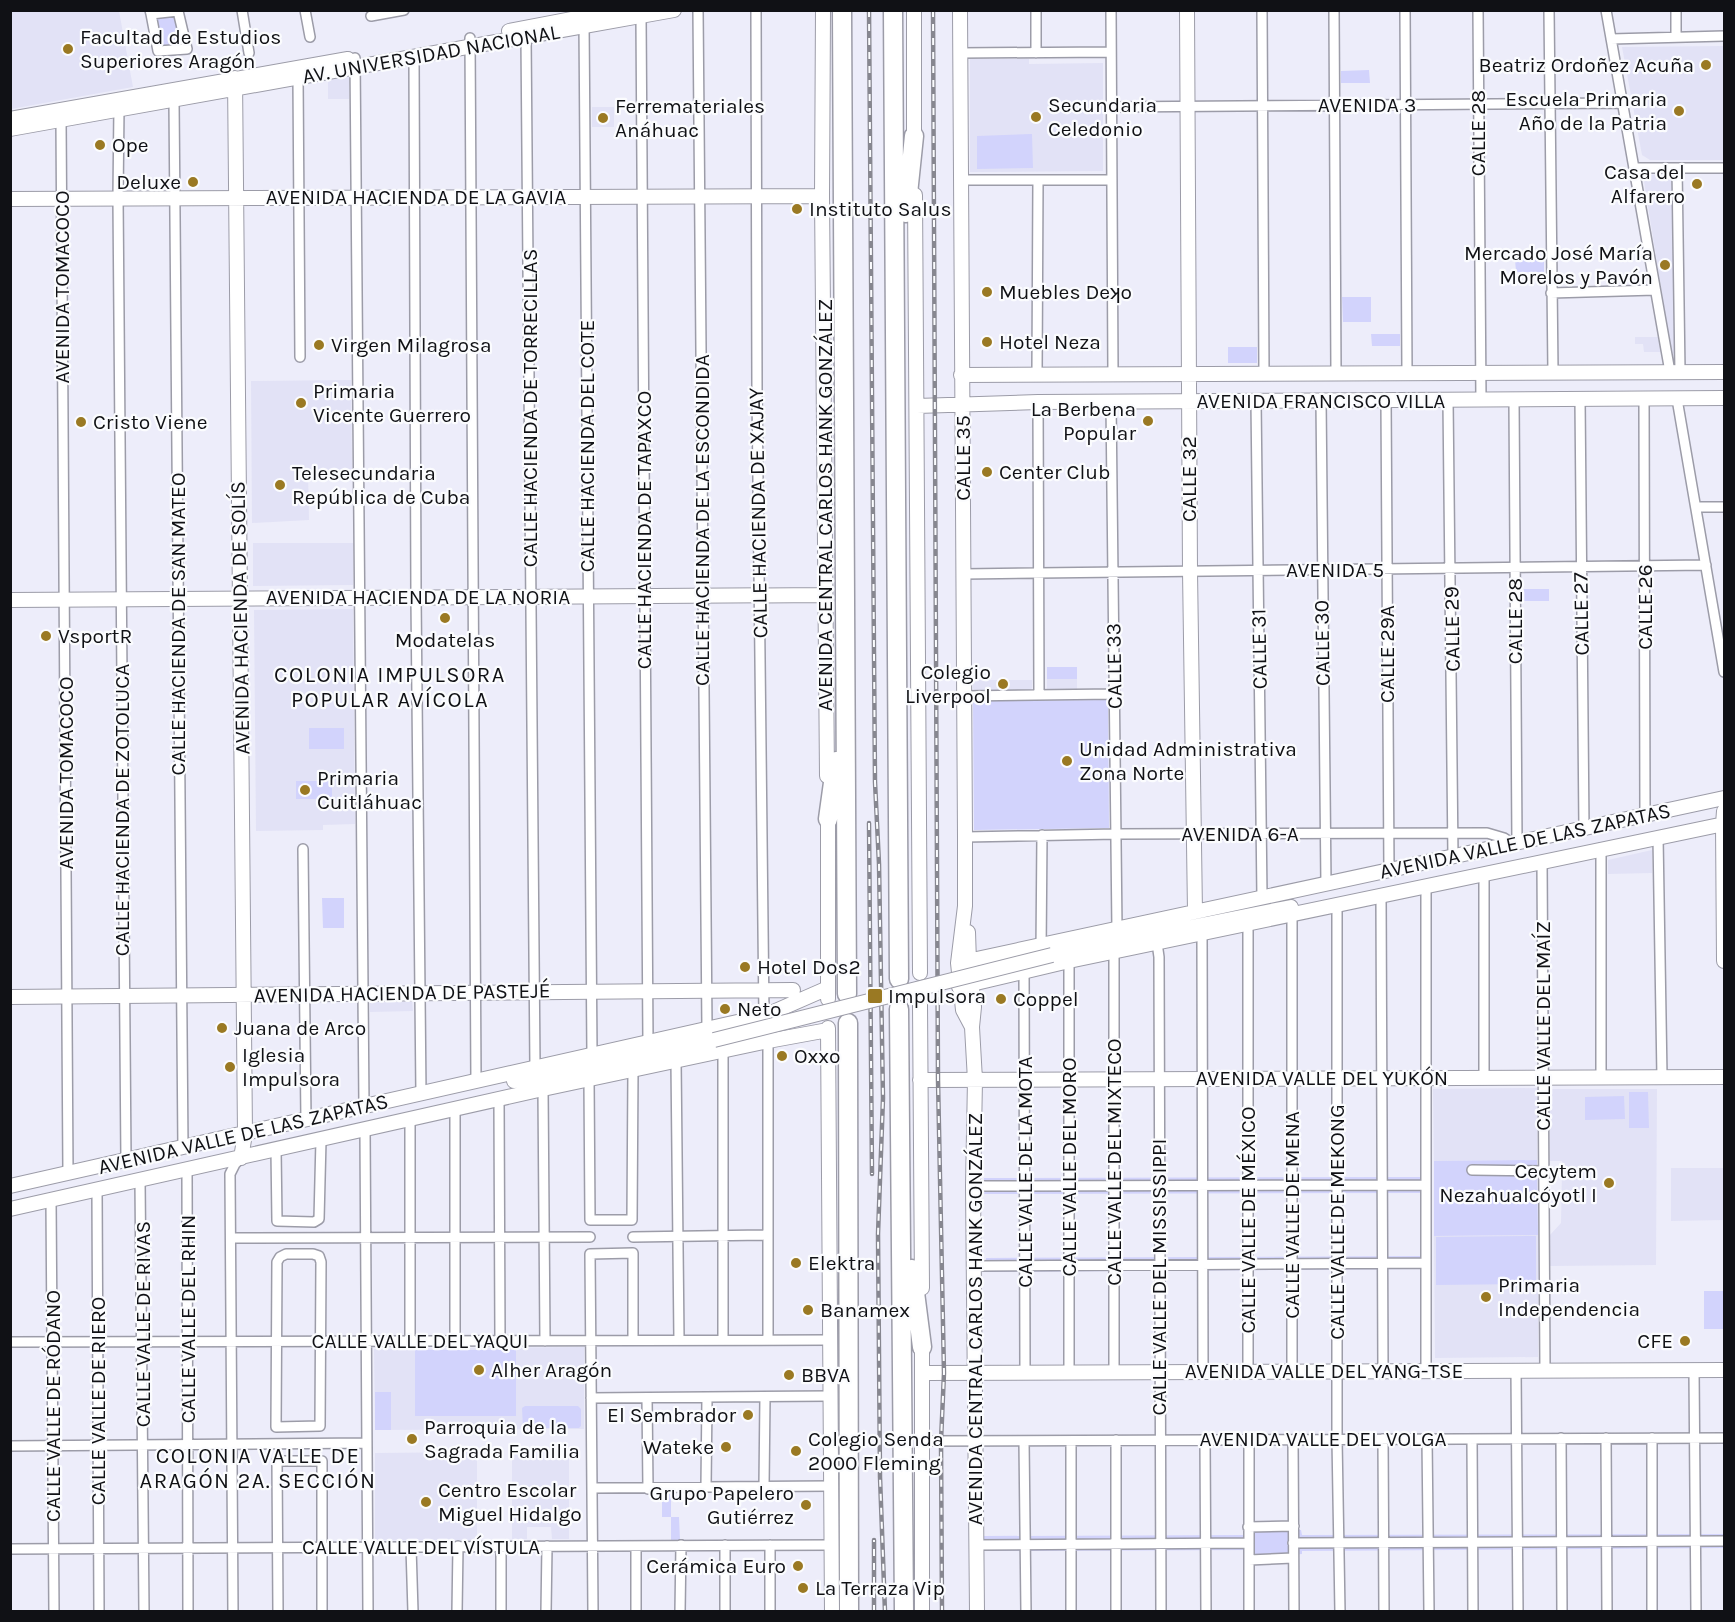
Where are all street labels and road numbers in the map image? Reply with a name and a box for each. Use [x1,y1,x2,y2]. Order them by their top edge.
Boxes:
street label: AV. UNIVERSIDAD NACIONAL [300,20,562,88]
street label: CALLE 28 [1466,90,1490,176]
street label: AVENIDA 3 [1318,93,1416,117]
street label: AVENIDA HACIENDA DE LA GAVIA [266,185,566,209]
street label: AVENIDA TOMACOCO [50,190,74,384]
street label: CALLE HACIENDA DE TORRECILLAS [518,249,542,567]
street label: AVENIDA CENTRAL CARLOS HANK GONZÁLEZ [813,299,837,711]
street label: CALLE HACIENDA DEL COTE [575,320,599,572]
street label: CALLE HACIENDA DE LA ESCONDIDA [690,354,714,686]
street label: CALLE HACIENDA DE XAJAY [744,387,772,639]
street label: AVENIDA FRANCISCO VILLA [1197,389,1445,413]
street label: CALLE HACIENDA DE TAPAXCO [632,391,656,669]
street label: CALLE 35 [951,415,975,501]
street label: CALLE 32 [1177,436,1201,522]
street label: CALLE HACIENDA DE SAN MATEO [166,473,190,775]
street label: AVENIDA HACIENDA DE SOLÍS [226,481,254,755]
street label: AVENIDA 5 [1286,558,1384,582]
street label: CALLE 26 [1633,564,1657,650]
street label: CALLE 27 [1568,572,1594,656]
street label: CALLE 28 [1503,578,1527,664]
street label: AVENIDA HACIENDA DE LA NORIA [266,585,570,609]
street label: CALLE 29 [1439,586,1465,672]
street label: CALLE 30 [1309,600,1335,686]
street label: CALLE 29A [1375,605,1399,703]
street label: CALLE 31 [1246,608,1272,690]
street label: CALLE 33 [1101,623,1127,709]
street label: CALLE HACIENDA DE ZOTOLUCA [110,664,134,956]
street label: AVENIDA TOMACOCO [54,676,78,870]
street label: AVENIDA VALLE DE LAS ZAPATAS [1377,798,1673,884]
street label: AVENIDA 6-A [1181,822,1299,846]
street label: CALLE VALLE DEL MAÍZ [1531,921,1555,1131]
street label: AVENIDA HACIENDA DE PASTEJÉ [253,978,551,1008]
street label: CALLE VALLE DEL MIXTECO [1102,1038,1126,1286]
street label: CALLE VALLE DE LA MOTA [1013,1056,1037,1288]
street label: CALLE VALLE DEL MORO [1057,1057,1081,1277]
street label: AVENIDA VALLE DEL YUKÓN [1196,1066,1448,1090]
street label: AVENIDA VALLE DE LAS ZAPATAS [96,1089,390,1179]
street label: CALLE VALLE DE MEKONG [1325,1104,1349,1340]
street label: CALLE VALLE DE MÉXICO [1236,1106,1260,1334]
street label: CALLE VALLE DE MENA [1280,1111,1304,1319]
street label: AVENIDA CENTRAL CARLOS HANK GONZÁLEZ [963,1113,987,1525]
street label: CALLE VALLE DEL MISSISSIPPI [1147,1139,1171,1415]
street label: CALLE VALLE DEL RHIN [176,1215,200,1423]
street label: CALLE VALLE DE RIVAS [131,1221,155,1427]
street label: CALLE VALLE DE RÓDANO [41,1290,65,1522]
street label: CALLE VALLE DE RIERO [86,1297,110,1505]
street label: CALLE VALLE DEL YAQUI [312,1329,528,1353]
street label: AVENIDA VALLE DEL YANG-TSE [1185,1359,1463,1383]
street label: AVENIDA VALLE DEL VOLGA [1200,1427,1446,1451]
street label: CALLE VALLE DEL VÍSTULA [302,1535,540,1559]

